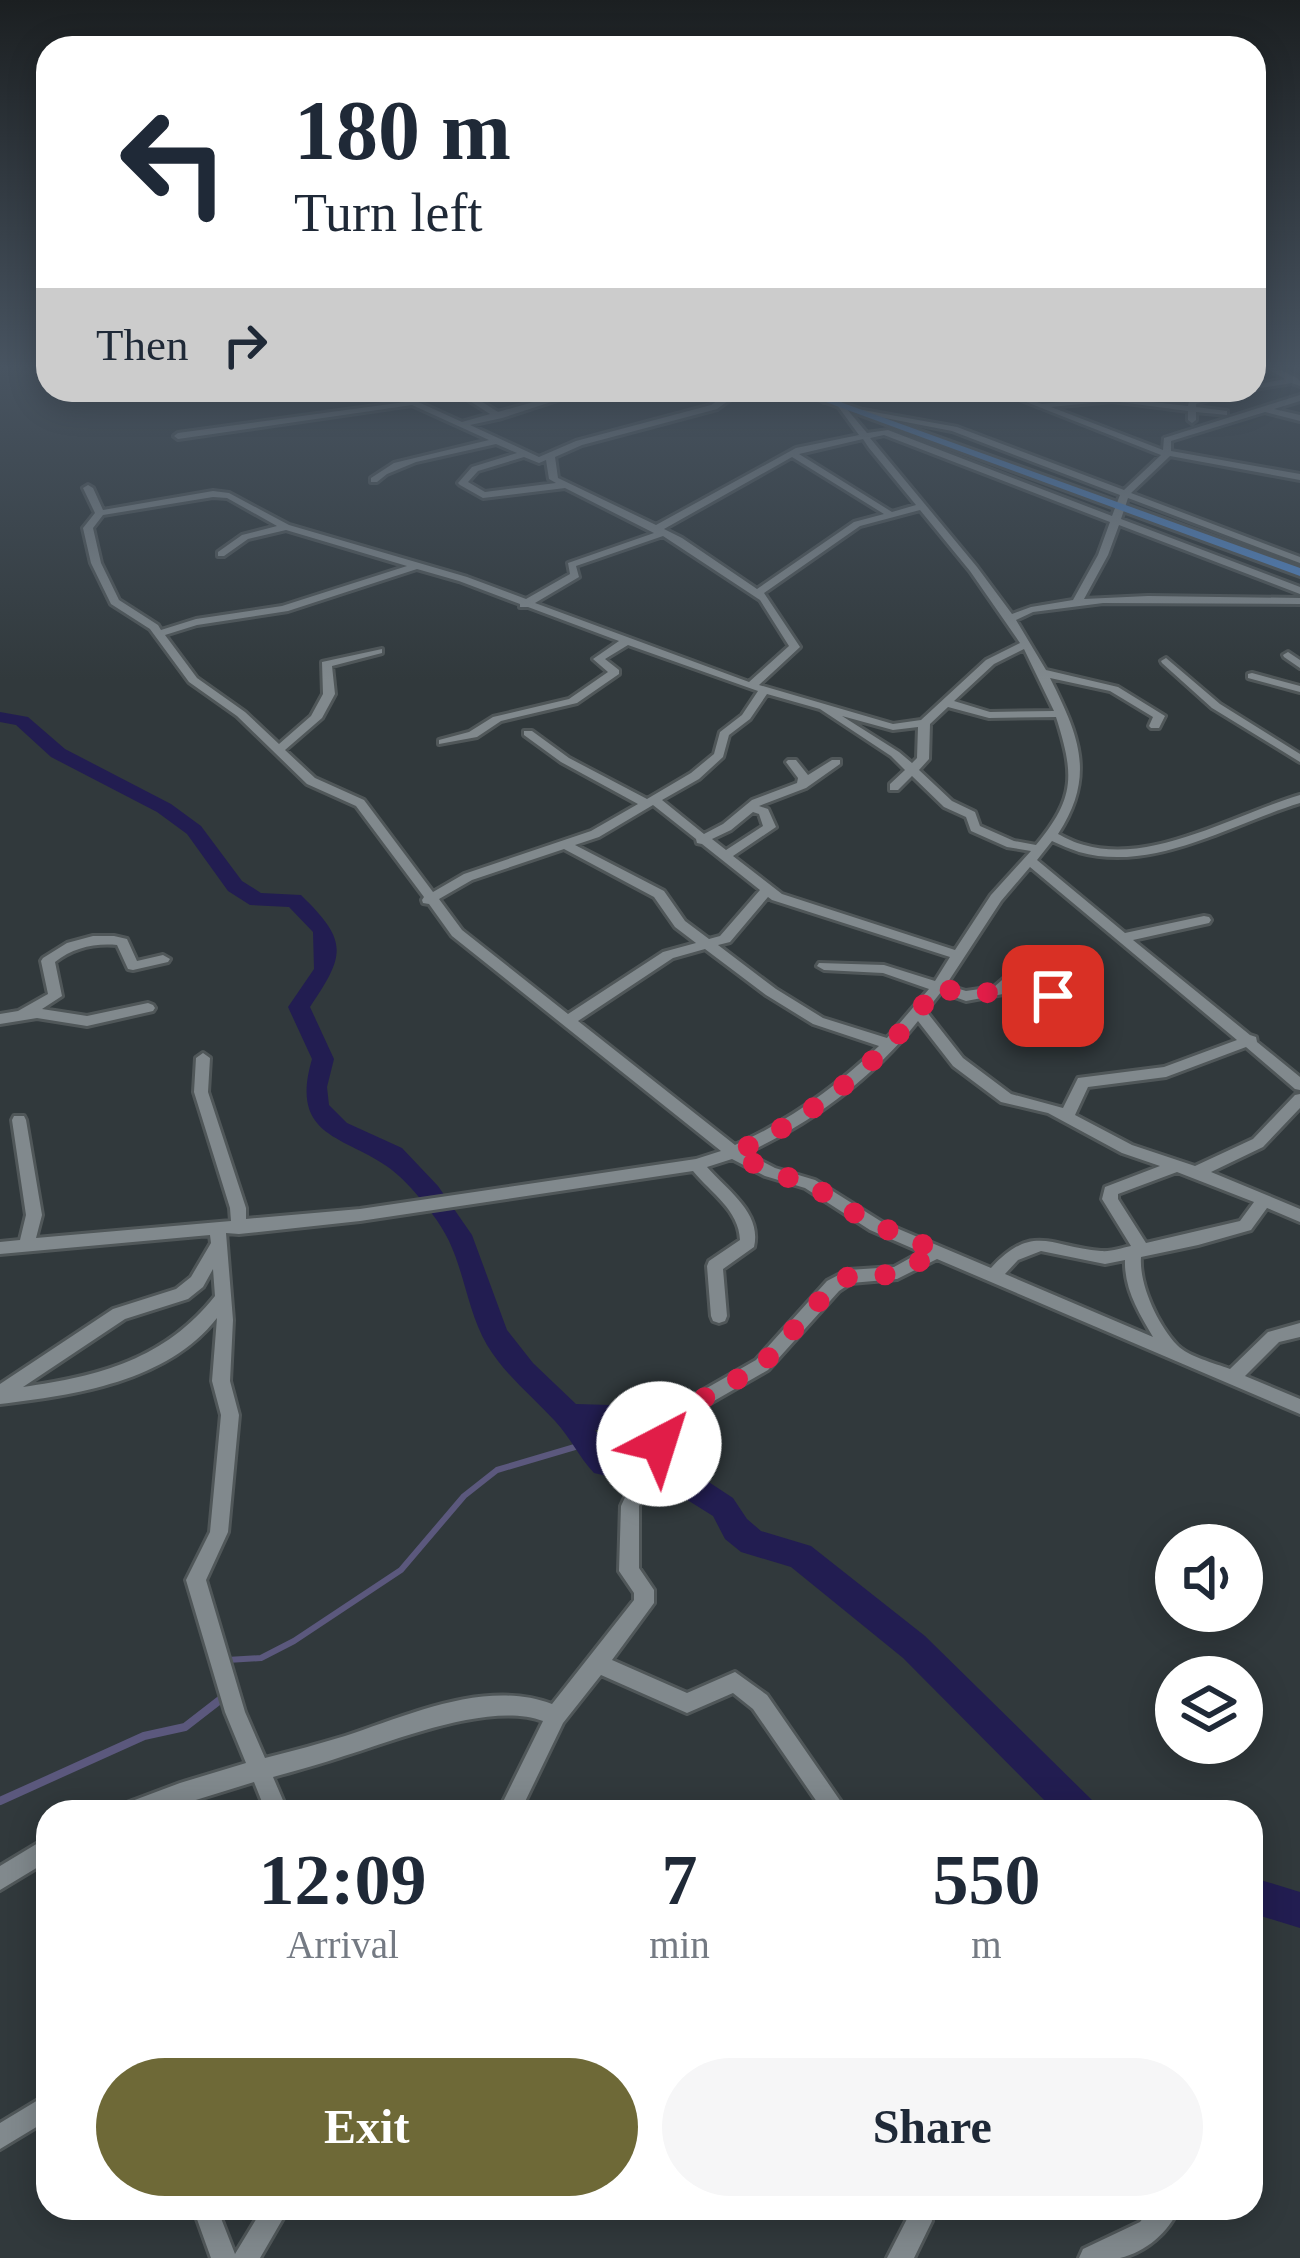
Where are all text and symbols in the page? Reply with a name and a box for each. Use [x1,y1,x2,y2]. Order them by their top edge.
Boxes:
icon: left [96,84,252,240]
text: 180 m [294,84,511,177]
text: Turn left [294,183,483,243]
icon: right [212,312,278,378]
text: Then [96,320,188,370]
pin [1002,945,1104,1047]
icon: arrive [1020,963,1086,1029]
position arrow [596,1381,722,1507]
map controls [1155,1524,1263,1764]
button: sound [1155,1524,1263,1632]
button: layers [1155,1656,1263,1764]
text: 12:09 [259,1840,427,1920]
text: 7 [661,1840,697,1920]
text: 550 [932,1840,1040,1920]
text: Arrival [286,1923,399,1966]
text: min [649,1923,710,1966]
text: m [971,1923,1002,1966]
button: Exit [96,2058,638,2196]
button: Share [662,2058,1203,2196]

